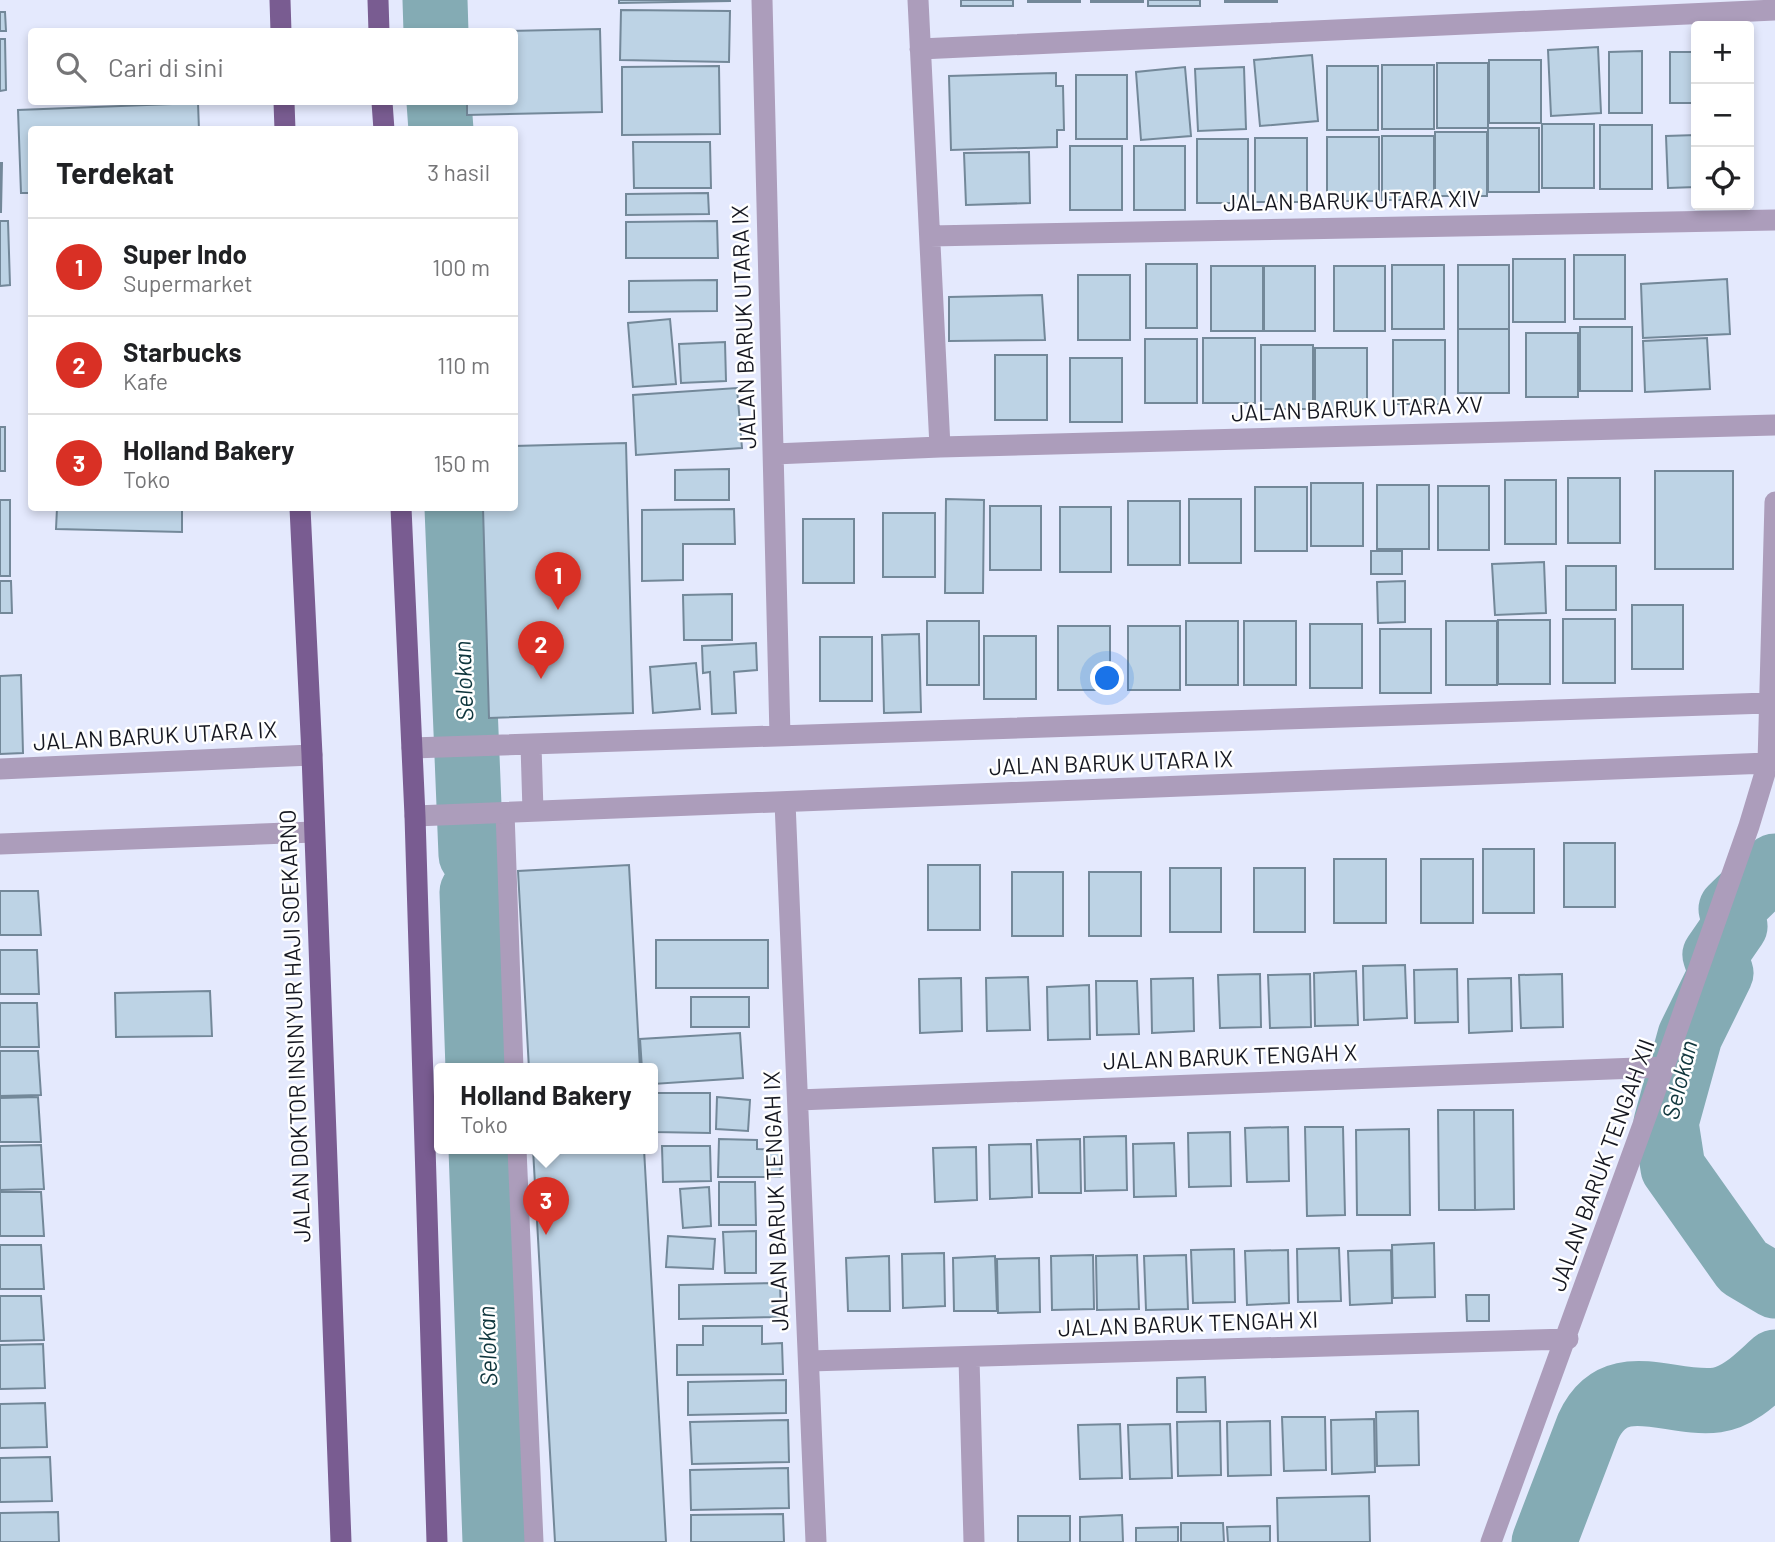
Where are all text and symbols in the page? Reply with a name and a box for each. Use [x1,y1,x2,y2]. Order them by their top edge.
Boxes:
map controls [1691,21,1754,210]
button: + [1691,21,1754,84]
search box [28,28,518,105]
icon: search [52,48,90,86]
text: Cari di sini [108,51,224,82]
button: − [1691,84,1754,147]
button: locate [1691,147,1754,210]
text: Terdekat [56,154,174,190]
text: 3 hasil [427,158,490,186]
street label: JALAN BARUK UTARA XIV [1223,184,1481,216]
street label: JALAN BARUK UTARA IX [725,204,761,450]
text: Super Indo [123,238,247,269]
text: 1 [75,253,83,281]
text: 100 m [432,253,490,281]
text: Supermarket [123,269,253,297]
text: Starbucks [123,336,242,367]
text: 2 [73,351,85,379]
text: 110 m [437,351,490,379]
text: Kafe [123,367,168,395]
street label: JALAN BARUK UTARA XV [1231,390,1483,426]
text: Holland Bakery [123,434,294,465]
text: 3 [73,449,85,477]
text: 150 m [434,449,490,477]
text: Toko [123,465,171,493]
pin: 1 [535,552,581,610]
pin: 2 [518,621,564,679]
water label: Selokan [447,640,478,722]
your location [1090,661,1124,695]
street label: JALAN BARUK UTARA IX [32,715,278,755]
street label: JALAN BARUK UTARA IX [988,744,1234,780]
street label: JALAN DOKTOR INSINYUR HAJI SOEKARNO [272,809,316,1243]
street label: JALAN BARUK TENGAH XII [1542,1035,1660,1295]
water label: Selokan [1655,1037,1702,1122]
street label: JALAN BARUK TENGAH X [1102,1038,1358,1074]
popup [434,1063,658,1154]
street label: JALAN BARUK TENGAH IX [756,1070,794,1332]
text: Holland Bakery [460,1079,632,1110]
text: Toko [460,1110,508,1138]
pin: 3 [523,1177,569,1235]
street label: JALAN BARUK TENGAH XI [1057,1304,1319,1342]
water label: Selokan [471,1305,502,1387]

